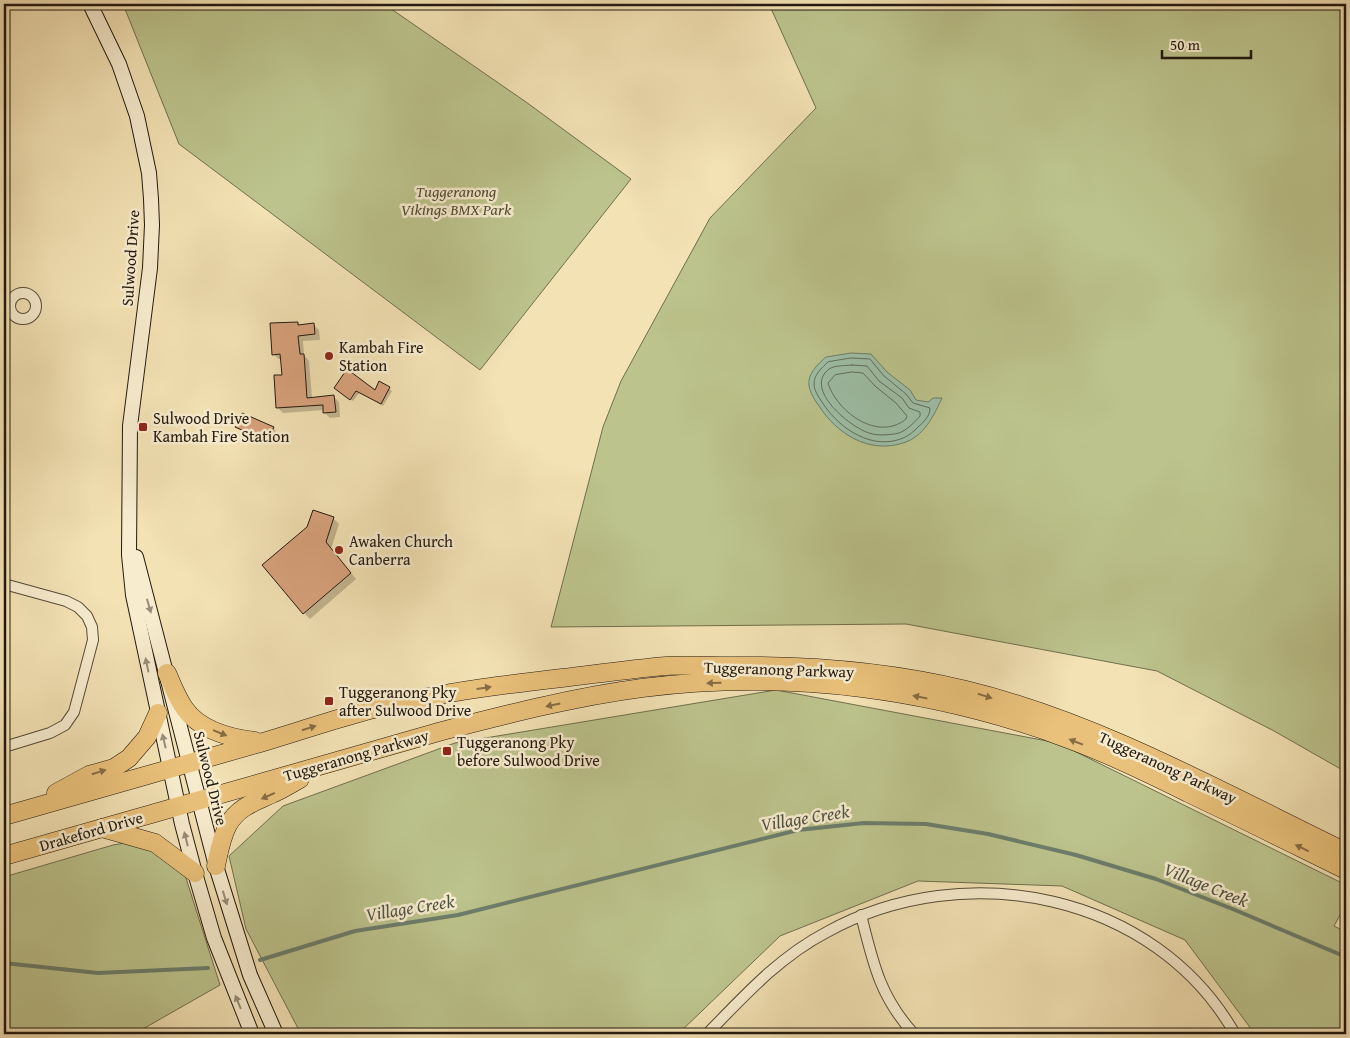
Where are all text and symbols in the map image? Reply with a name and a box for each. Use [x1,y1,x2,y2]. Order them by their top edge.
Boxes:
scale bar [1162,28,1251,60]
text: 50 m [1170,34,1201,55]
park label: Tuggeranong Vikings BMX Park [401,179,512,221]
street label: Sulwood Drive [115,209,145,307]
place label: Kambah Fire Station [339,335,424,377]
marker: Kambah Fire Station [323,350,335,362]
place label: Sulwood Drive Kambah Fire Station [153,406,289,448]
marker: Sulwood Drive Kambah Fire Station [137,421,149,433]
place label: Awaken Church Canberra [349,529,453,571]
marker: Awaken Church Canberra [333,544,345,556]
one-way arrow [145,599,153,614]
street label: Tuggeranong Parkway [704,654,855,684]
one-way arrow [143,658,151,673]
one-way arrow [705,679,721,687]
place label: Tuggeranong Pky after Sulwood Drive [339,680,471,722]
one-way arrow [476,683,492,691]
one-way arrow [977,692,992,700]
one-way arrow [912,693,928,701]
marker: Tuggeranong Pky after Sulwood Drive [323,695,335,707]
one-way arrow [544,701,560,709]
street label: Tuggeranong Parkway [281,723,432,787]
one-way arrow [301,723,316,731]
street label: Tuggeranong Parkway [1095,724,1241,810]
street label: Sulwood Drive [188,728,234,828]
one-way arrow [213,729,228,737]
place label: Tuggeranong Pky before Sulwood Drive [457,730,600,772]
one-way arrow [160,733,168,748]
one-way arrow [1069,738,1083,746]
marker: Tuggeranong Pky before Sulwood Drive [441,745,453,757]
one-way arrow [92,768,107,776]
one-way arrow [261,792,275,800]
water label: Village Creek [759,797,852,838]
street label: Drakeford Drive [36,805,146,857]
one-way arrow [182,831,190,846]
one-way arrow [1295,844,1310,853]
water label: Village Creek [1160,855,1253,914]
water label: Village Creek [364,887,457,928]
one-way arrow [222,890,230,905]
one-way arrow [234,995,242,1009]

